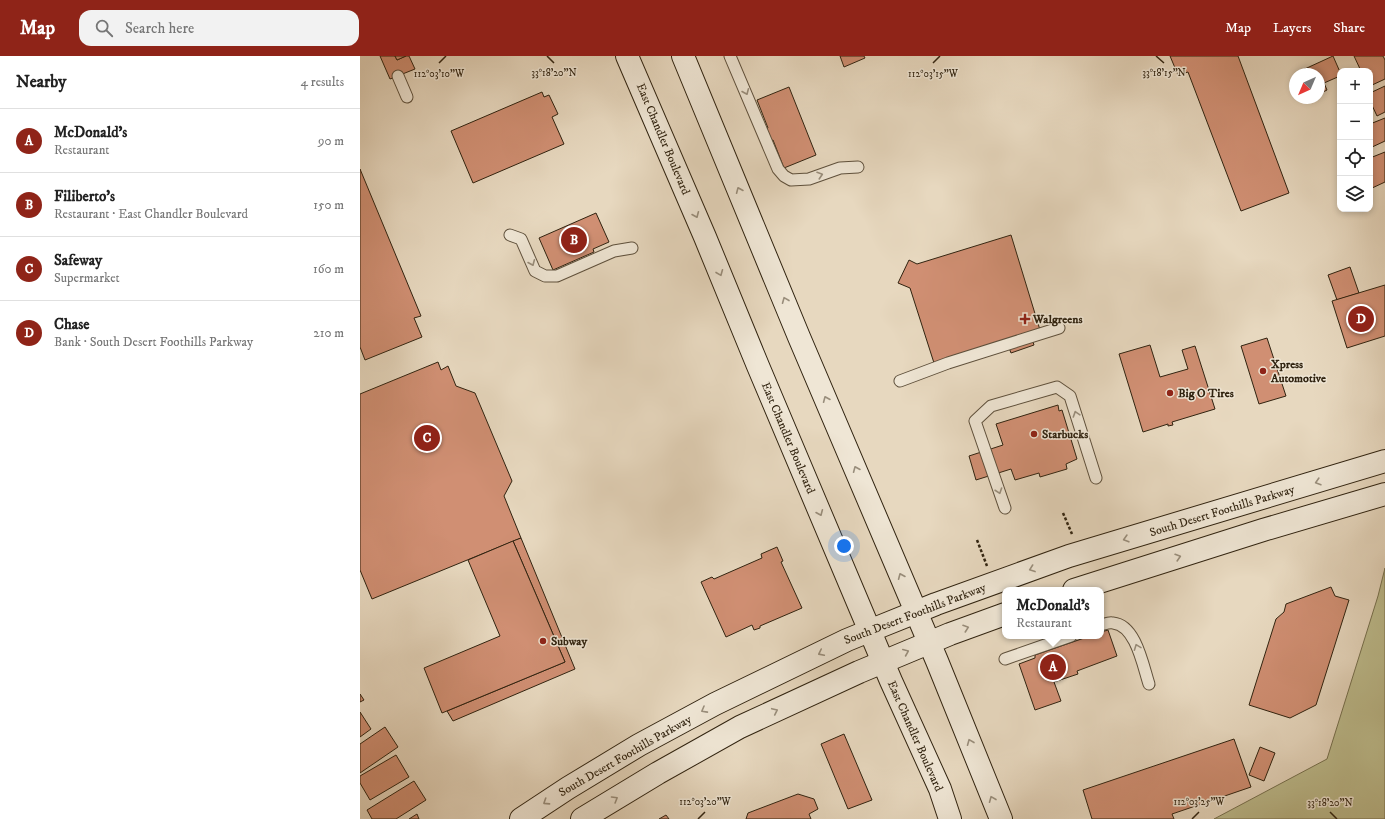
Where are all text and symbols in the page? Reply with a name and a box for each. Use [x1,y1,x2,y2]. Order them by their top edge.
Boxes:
search box [79,10,359,46]
text: Map [20,17,55,40]
icon: search [93,17,115,39]
text: Search here [125,19,194,38]
text: Map [1225,19,1251,37]
text: Layers [1273,19,1311,37]
text: Share [1333,19,1365,37]
text: 33°18'20"N [531,67,577,79]
text: 33°18'15"N [1142,67,1186,79]
text: 112°03'10"W [414,68,465,80]
text: 112°03'15"W [908,68,959,80]
north arrow [1289,68,1325,104]
map controls [1337,68,1373,212]
button: + [1337,68,1373,104]
text: Nearby [16,71,66,93]
text: 4 results [301,74,344,90]
street label: East Chandler Boulevard [633,81,693,197]
one-way arrow [741,88,749,95]
button: − [1337,104,1373,140]
text: McDonald's [54,123,127,142]
text: A [25,133,33,149]
text: 90 m [318,133,344,149]
button: locate [1337,140,1373,176]
text: Restaurant [54,142,110,158]
one-way arrow [816,171,823,180]
button: layers [1337,176,1373,212]
one-way arrow [735,186,743,193]
text: Filiberto's [54,187,115,206]
text: B [25,197,33,213]
text: 150 m [313,197,344,213]
text: Restaurant · East Chandler Boulevard [54,206,248,222]
one-way arrow [691,211,699,219]
pin: B [561,225,587,255]
text: Safeway [54,251,102,270]
one-way arrow [527,259,535,267]
text: C [25,261,33,277]
text: 160 m [313,261,344,277]
one-way arrow [715,269,723,277]
text: Supermarket [54,270,120,286]
one-way arrow [781,297,789,304]
pin: D [1348,304,1374,334]
place label: Walgreens [1032,312,1083,327]
marker: Walgreens [1020,314,1030,324]
text: Chase [54,315,89,334]
text: D [24,325,34,341]
text: 210 m [313,325,344,341]
text: Bank · South Desert Foothills Parkway [54,334,253,350]
place label: Xpress Automotive [1270,357,1326,386]
marker: Xpress Automotive [1258,366,1268,376]
street label: East Chandler Boulevard [758,380,818,496]
place label: Big O Tires [1178,386,1234,401]
marker: Big O Tires [1165,388,1175,398]
one-way arrow [823,396,831,404]
one-way arrow [1072,411,1081,418]
pin: C [414,423,440,453]
place label: Starbucks [1042,427,1088,442]
marker: Starbucks [1029,429,1039,439]
one-way arrow [852,465,860,472]
one-way arrow [1315,477,1322,486]
street label: South Desert Foothills Parkway [1148,482,1297,540]
one-way arrow [995,488,1003,495]
one-way arrow [815,509,823,516]
one-way arrow [1123,534,1130,543]
your location [834,536,854,556]
one-way arrow [1174,553,1181,562]
one-way arrow [1029,565,1036,573]
one-way arrow [898,572,906,580]
street label: South Desert Foothills Parkway [842,580,988,648]
popup [1002,587,1104,639]
text: McDonald's [1016,596,1090,615]
text: Restaurant [1016,615,1072,631]
one-way arrow [962,625,969,633]
place label: Subway [551,634,587,649]
marker: Subway [538,636,548,646]
one-way arrow [1133,644,1141,651]
one-way arrow [818,648,825,656]
one-way arrow [902,649,910,657]
pin: A [1040,652,1066,682]
street label: East Chandler Boulevard [884,678,946,794]
one-way arrow [701,705,708,712]
one-way arrow [771,708,778,716]
street label: South Desert Foothills Parkway [556,712,694,800]
one-way arrow [966,738,974,745]
one-way arrow [989,795,997,802]
one-way arrow [611,796,618,803]
text: 112°03'20"W [679,796,732,808]
text: 112°03'25"W [1173,796,1225,808]
one-way arrow [543,797,550,805]
text: 33°18'20"N [1307,797,1353,809]

